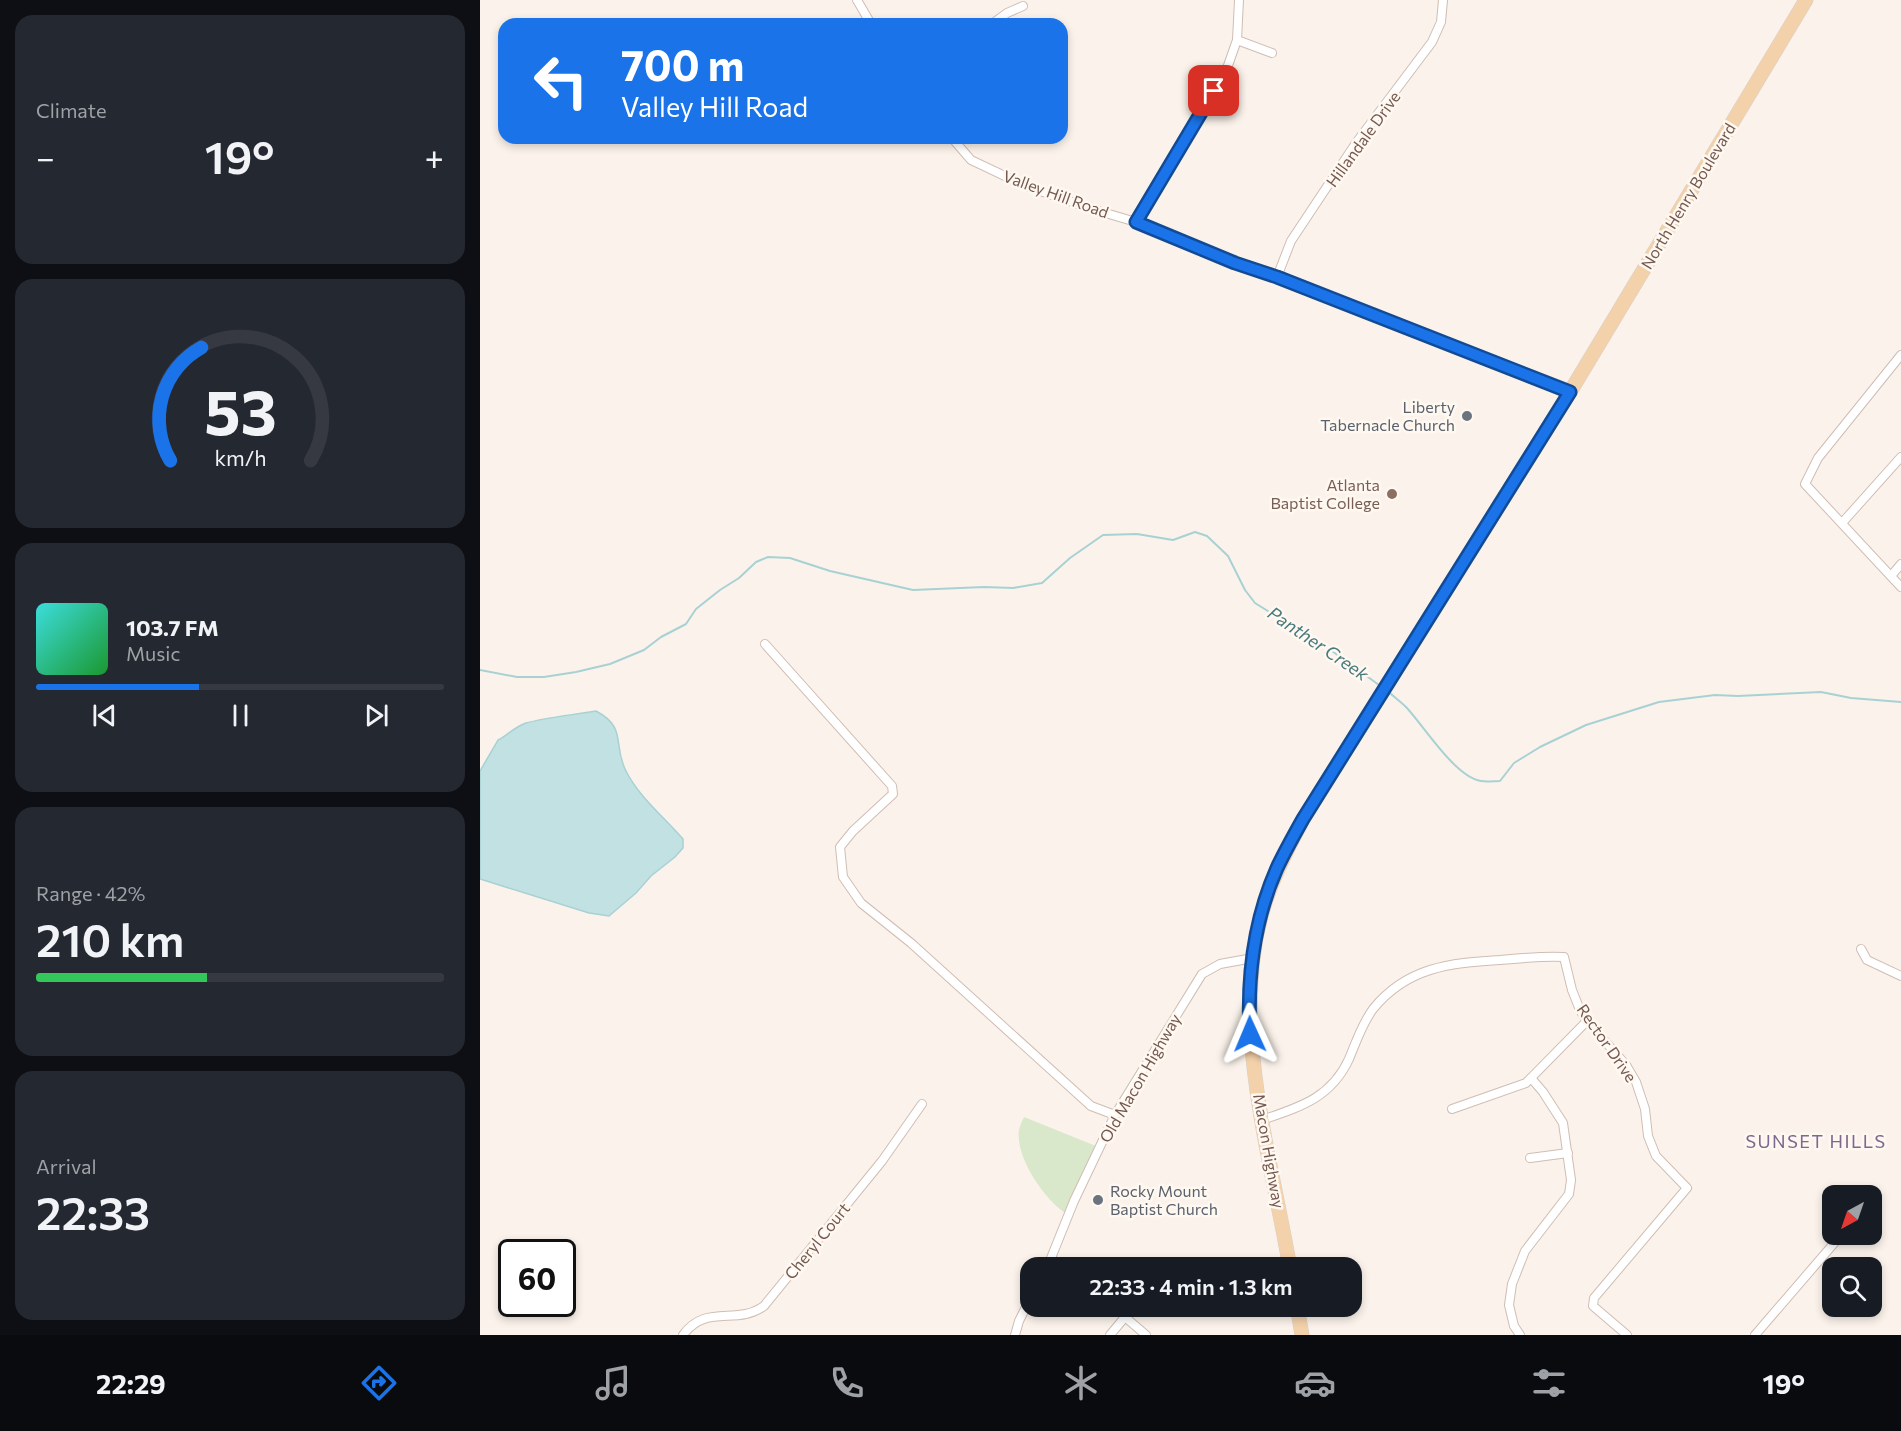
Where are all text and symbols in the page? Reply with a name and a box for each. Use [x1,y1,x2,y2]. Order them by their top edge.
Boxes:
text: 700 m [621,38,744,90]
icon: left [522,42,600,120]
pin [1188,65,1239,116]
icon: arrive [1197,74,1230,107]
street label: Hillandale Drive [1322,87,1404,190]
text: Valley Hill Road [621,90,808,123]
text: Climate [36,98,106,122]
street label: North Henry Boulevard [1636,119,1739,272]
text: 19° [205,128,274,183]
text: − [36,136,55,177]
text: + [425,136,444,177]
street label: Valley Hill Road [1001,166,1112,221]
text: 53 [204,372,276,448]
place label: Liberty Tabernacle Church [1320,397,1455,434]
marker: Liberty Tabernacle Church [1460,409,1474,423]
text: km/h [214,444,266,470]
place label: Atlanta Baptist College [1270,475,1380,512]
marker: Atlanta Baptist College [1385,487,1399,501]
water label: Panther Creek [1264,601,1374,686]
text: 103.7 FM [126,614,219,641]
text: Music [126,641,180,665]
icon: previous [88,699,121,732]
icon: pause [224,699,257,732]
icon: next [360,699,393,732]
text: Range · 42% [36,881,145,905]
text: 210 km [36,911,184,966]
street label: Rector Drive [1574,1000,1641,1085]
position arrow [1218,1002,1282,1066]
street label: Old Macon Highway [1095,1010,1184,1146]
street label: Macon Highway [1250,1092,1289,1210]
district label: SUNSET HILLS [1745,1130,1887,1152]
text: Arrival [36,1154,97,1178]
place label: Rocky Mount Baptist Church [1110,1181,1218,1218]
text: 22:33 [36,1184,150,1239]
north arrow [1822,1185,1882,1245]
map controls [1822,1185,1882,1317]
marker: Rocky Mount Baptist Church [1091,1193,1105,1207]
street label: Cheryl Court [780,1198,853,1283]
speed limit sign: 60 [498,1239,576,1317]
button: search [1822,1257,1882,1317]
text: 22:33 · 4 min · 1.3 km [1089,1273,1293,1300]
icon: directions [358,1362,400,1404]
icon: music [592,1362,634,1404]
icon: phone [826,1362,868,1404]
icon: climate [1060,1362,1102,1404]
icon: car [1294,1362,1336,1404]
icon: filters [1528,1362,1570,1404]
text: 22:29 [96,1367,166,1400]
text: 19° [1763,1367,1805,1400]

